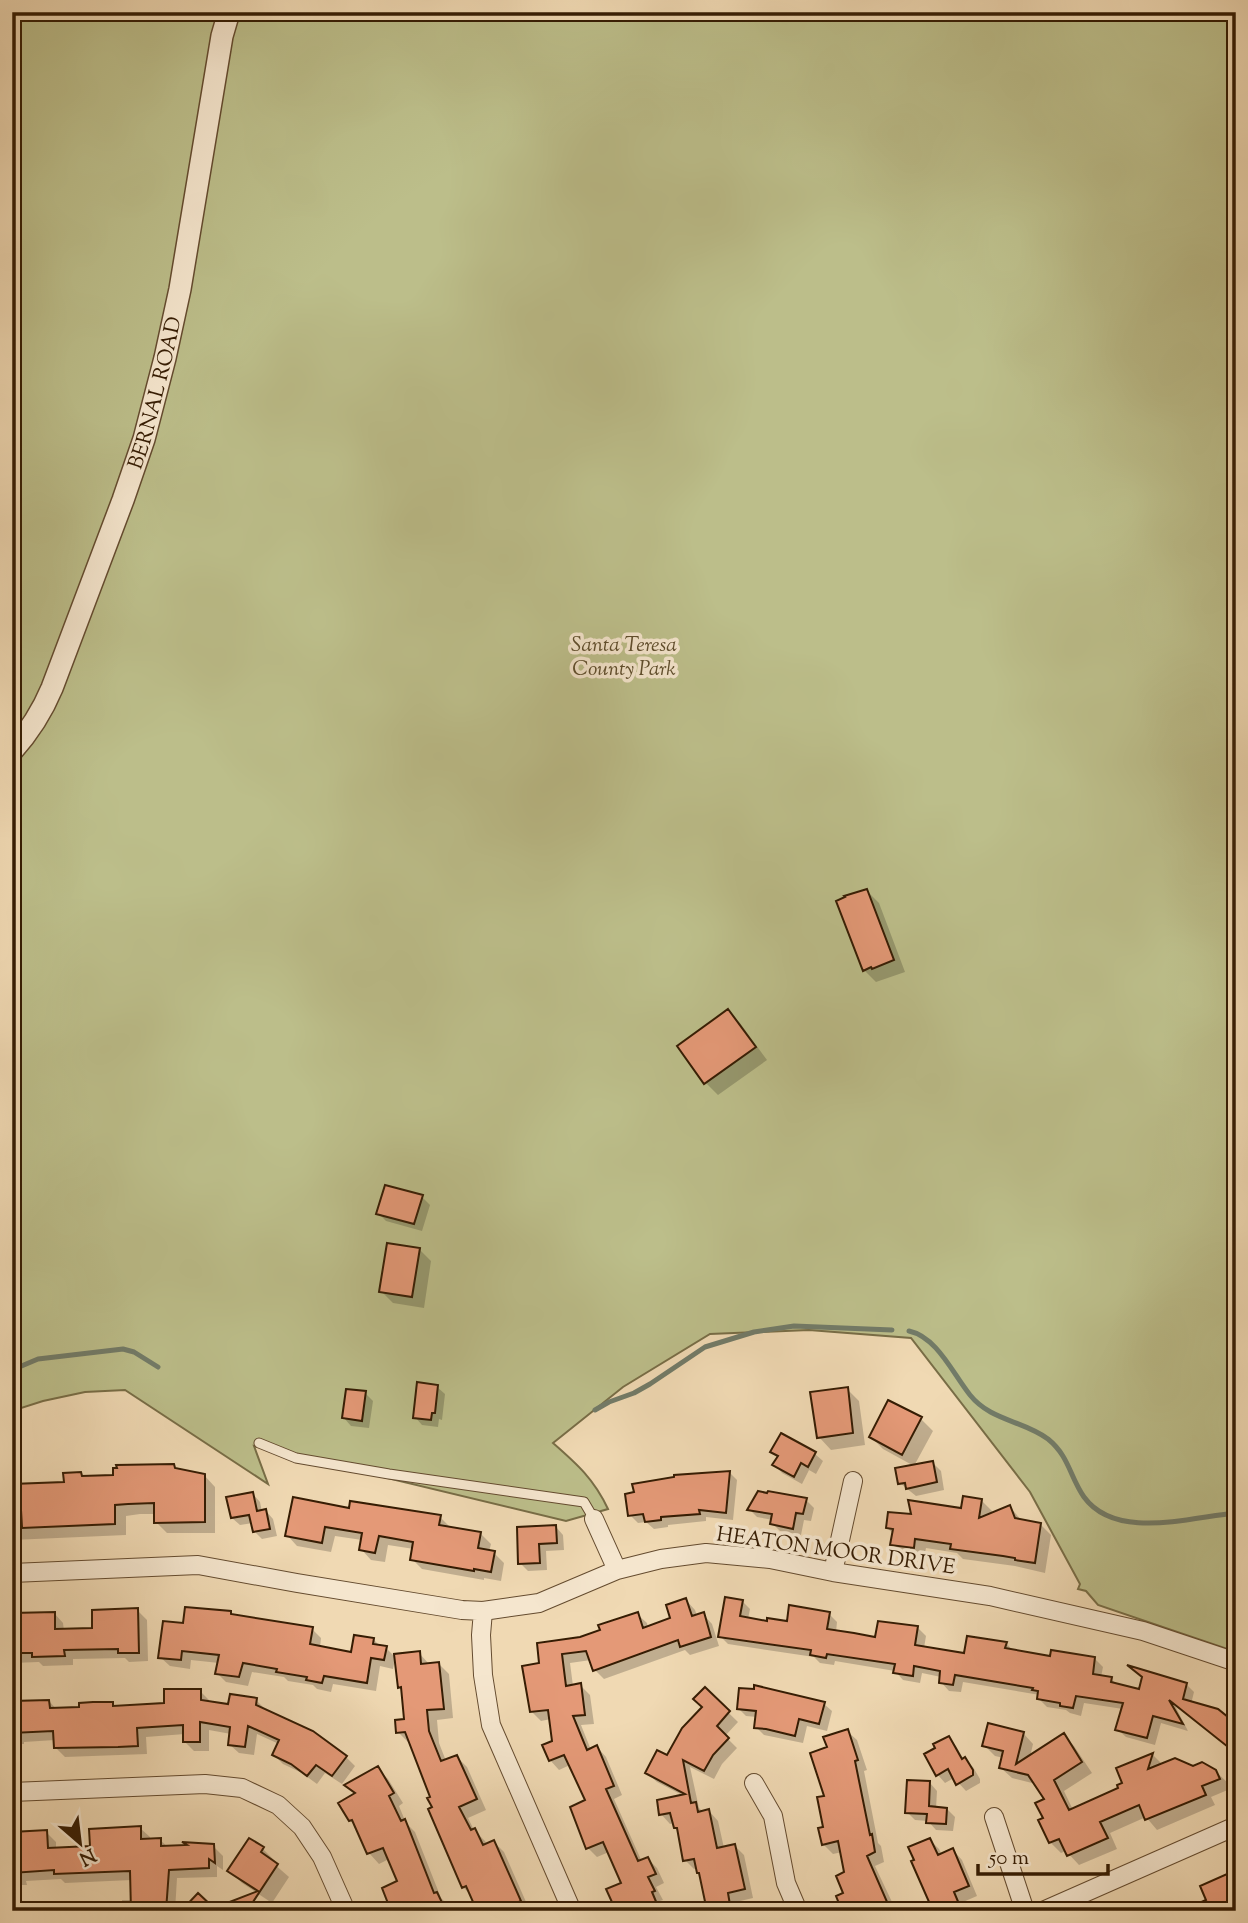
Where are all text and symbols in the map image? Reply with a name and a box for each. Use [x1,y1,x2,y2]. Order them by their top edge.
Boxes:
street label: BERNAL ROAD [122,314,191,474]
park label: Santa Teresa County Park [571,631,677,685]
street label: HEATON MOOR DRIVE [714,1520,957,1584]
north arrow [46,1808,116,1878]
scale bar [978,1832,1108,1876]
text: N [74,1840,100,1871]
text: 50 m [988,1844,1029,1874]

